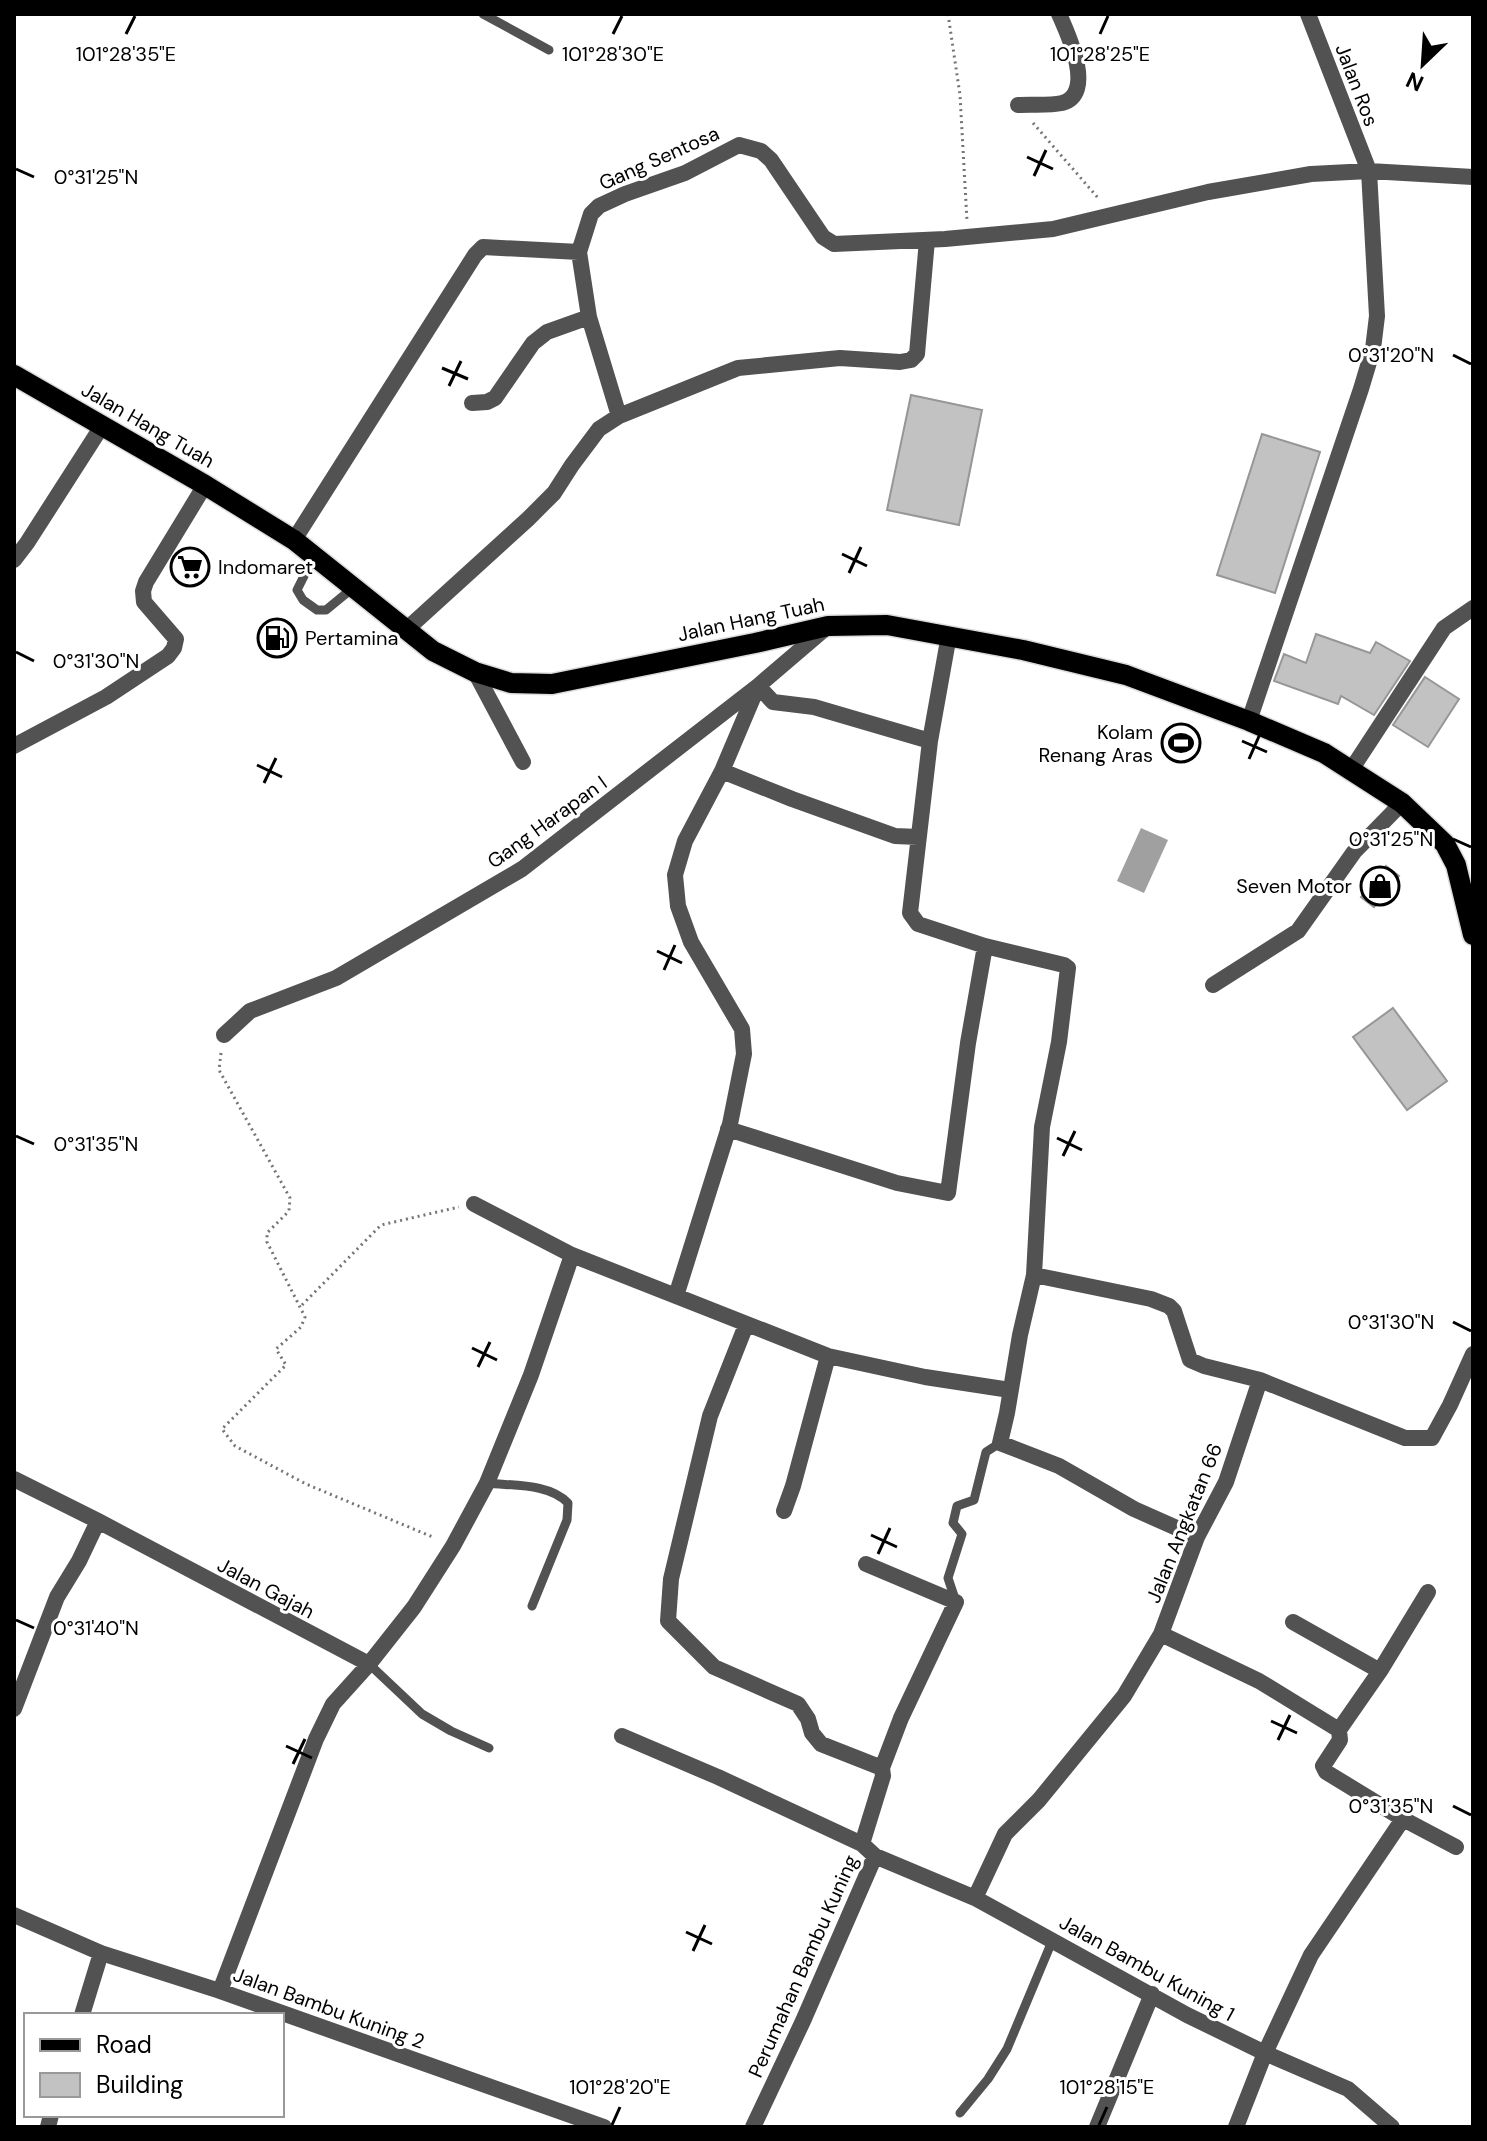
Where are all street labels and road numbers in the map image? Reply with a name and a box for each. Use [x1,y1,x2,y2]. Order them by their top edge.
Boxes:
street label: Jalan Ros [1329,40,1385,130]
street label: Gang Sentosa [595,120,723,196]
street label: Jalan Hang Tuah [77,376,219,474]
street label: Jalan Hang Tuah [675,591,827,647]
street label: Gang Harapan I [482,770,612,874]
street label: Jalan Angkatan 66 [1140,1439,1228,1607]
street label: Jalan Gajah [213,1552,319,1624]
street label: Perumahan Bambu Kuning [742,1851,864,2081]
street label: Jalan Bambu Kuning 1 [1055,1909,1239,2027]
street label: Jalan Bambu Kuning 2 [230,1961,428,2055]

